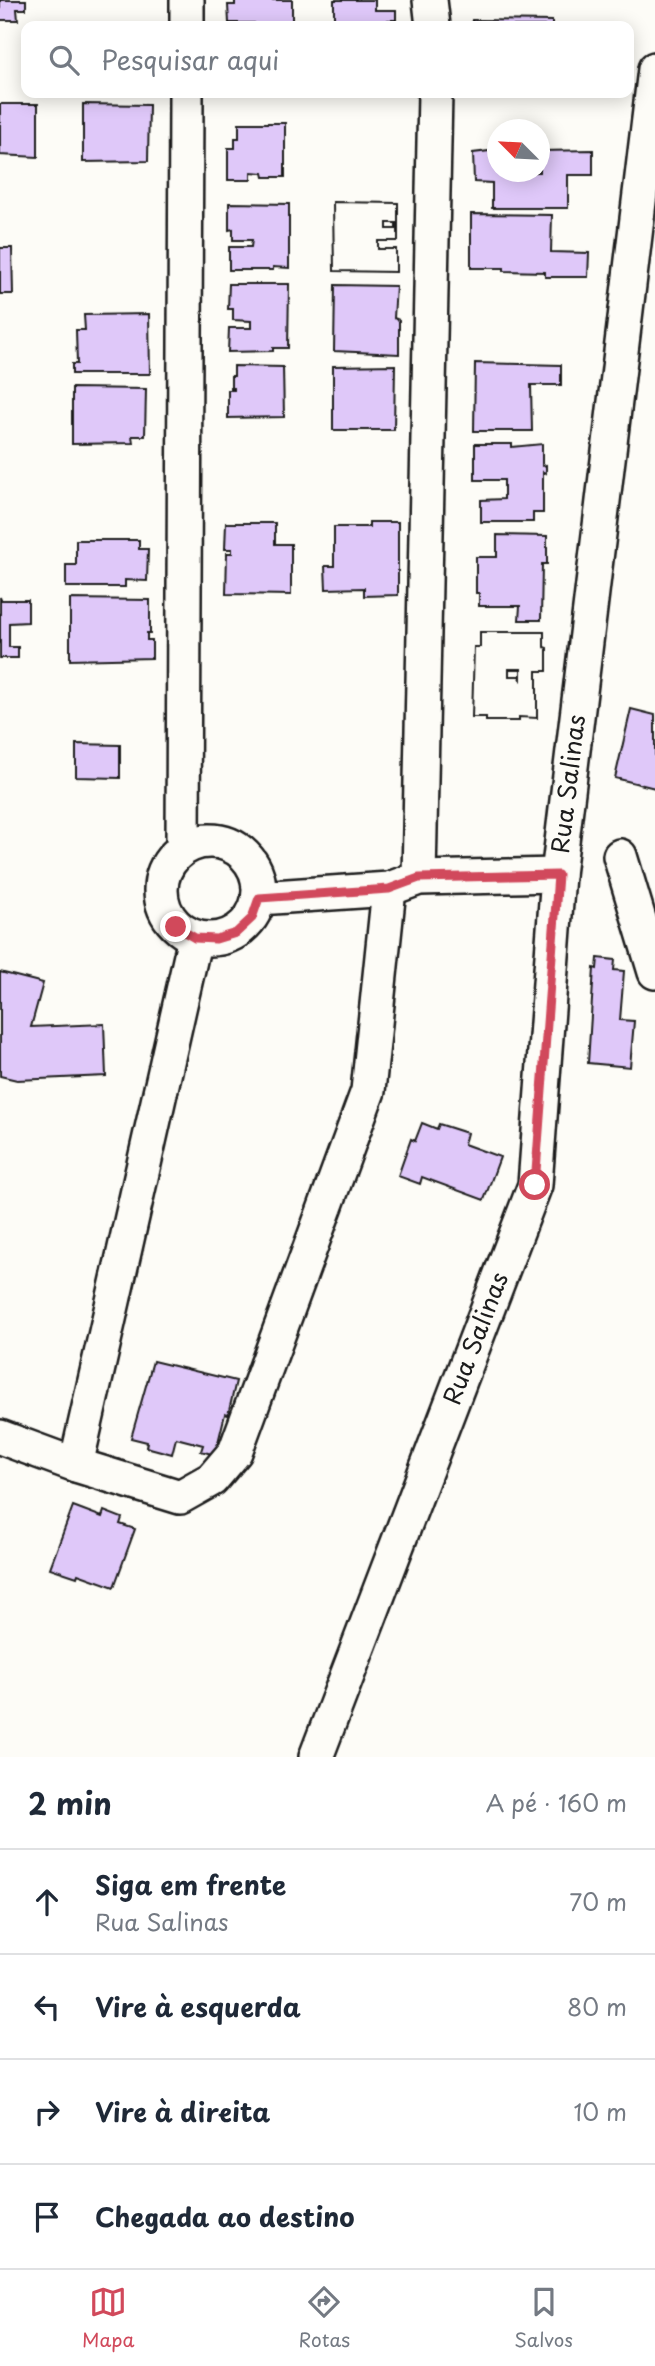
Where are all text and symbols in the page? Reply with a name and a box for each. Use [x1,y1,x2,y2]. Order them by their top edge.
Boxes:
search box [21,21,634,98]
text: Pesquisar aqui [101,40,279,79]
icon: search [45,41,83,79]
north arrow [487,119,550,182]
street label: Rua Salinas [541,712,593,855]
route end [160,911,191,942]
route start [519,1169,550,1200]
street label: Rua Salinas [433,1266,516,1409]
text: 2 min [28,1780,112,1825]
text: A pé · 160 m [486,1785,627,1820]
text: Siga em frente [95,1865,286,1904]
icon: ahead [28,1883,66,1921]
text: 70 m [569,1884,627,1919]
text: Rua Salinas [95,1904,229,1939]
text: Vire à esquerda [95,1987,301,2026]
icon: left [28,1988,66,2026]
text: 80 m [567,1989,627,2024]
text: Vire à direita [95,2092,270,2131]
icon: right [28,2093,66,2131]
text: 10 m [573,2094,627,2129]
text: Chegada ao destino [95,2197,354,2236]
icon: arrive [28,2198,66,2236]
tab: Mapa [82,2283,134,2353]
tab: Rotas [299,2283,350,2353]
tab: Salvos [514,2283,573,2353]

